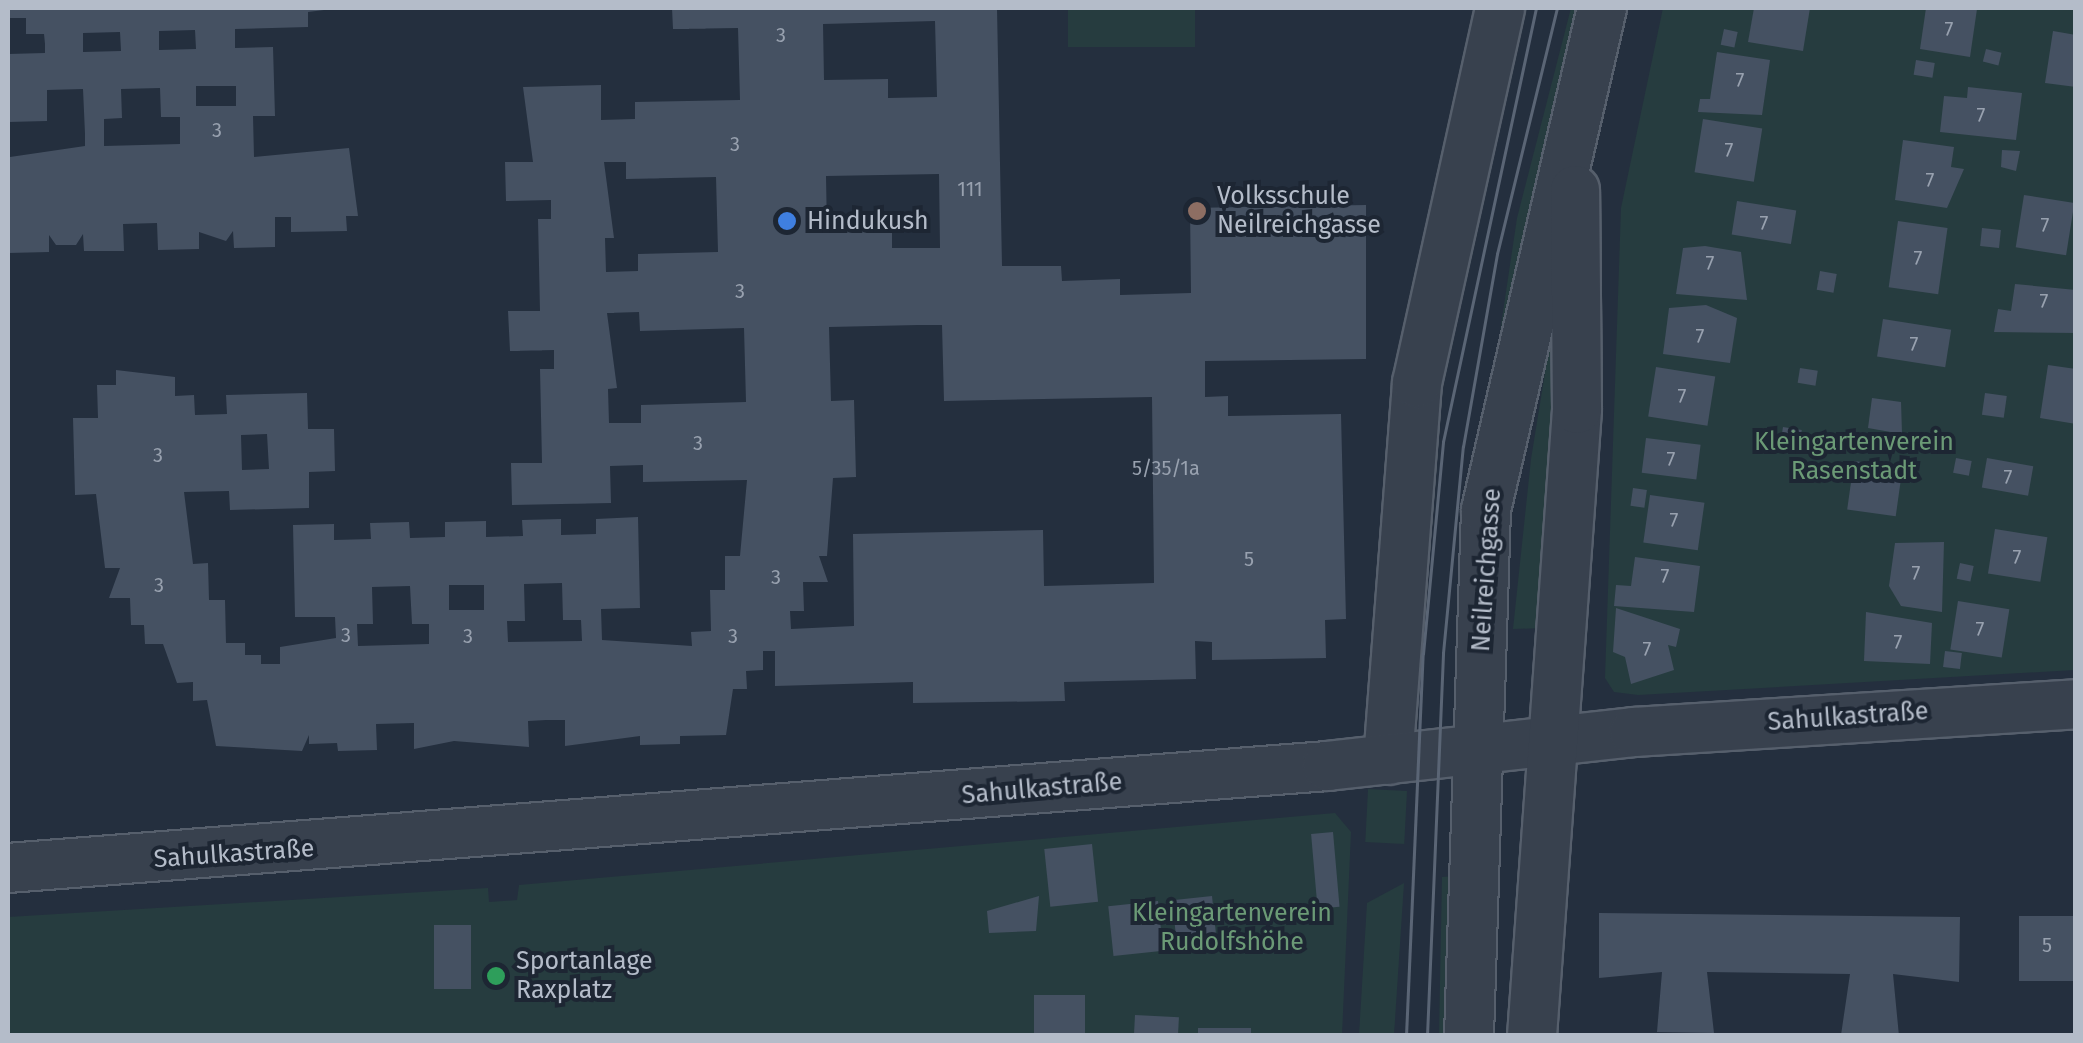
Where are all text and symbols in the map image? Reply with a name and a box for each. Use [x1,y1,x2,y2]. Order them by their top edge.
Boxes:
house number: 7 [1945,17,1953,41]
house number: 3 [776,23,786,47]
house number: 7 [1736,68,1744,92]
house number: 7 [1977,103,1985,127]
house number: 3 [212,118,222,142]
house number: 3 [730,132,740,156]
house number: 7 [1725,138,1733,162]
house number: 7 [1926,168,1934,192]
house number: 111 [957,177,983,201]
place label: Volksschule Neilreichgasse [1217,182,1381,241]
marker: Volksschule Neilreichgasse [1186,200,1208,222]
place label: Hindukush [807,206,929,236]
marker: Hindukush [776,210,798,232]
house number: 7 [1760,211,1768,235]
house number: 7 [2041,213,2049,237]
house number: 7 [1914,246,1922,270]
house number: 7 [1706,251,1714,275]
house number: 3 [735,279,745,303]
house number: 7 [2040,289,2048,313]
house number: 7 [1696,324,1704,348]
house number: 7 [1910,332,1918,356]
house number: 7 [1678,384,1686,408]
park label: Kleingartenverein Rasenstadt [1754,428,1954,487]
house number: 3 [693,431,703,455]
house number: 3 [153,443,163,467]
house number: 7 [1667,447,1675,471]
house number: 5/35/1a [1132,456,1200,480]
house number: 7 [2004,465,2012,489]
street label: Neilreichgasse [1466,487,1508,653]
house number: 7 [1670,508,1678,532]
house number: 7 [2013,545,2021,569]
house number: 5 [1244,547,1254,571]
house number: 7 [1912,561,1920,585]
house number: 7 [1661,564,1669,588]
house number: 3 [771,565,781,589]
house number: 3 [154,573,164,597]
house number: 7 [1976,617,1984,641]
house number: 3 [341,623,351,647]
house number: 3 [463,624,473,648]
house number: 3 [728,624,738,648]
house number: 7 [1894,630,1902,654]
house number: 7 [1643,637,1651,661]
street label: Sahulkastraße [1767,696,1929,738]
street label: Sahulkastraße [960,767,1124,811]
street label: Sahulkastraße [153,833,315,875]
park label: Kleingartenverein Rudolfshöhe [1132,899,1332,958]
house number: 5 [2042,933,2052,957]
place label: Sportanlage Raxplatz [516,947,653,1006]
marker: Sportanlage Raxplatz [485,965,507,987]

